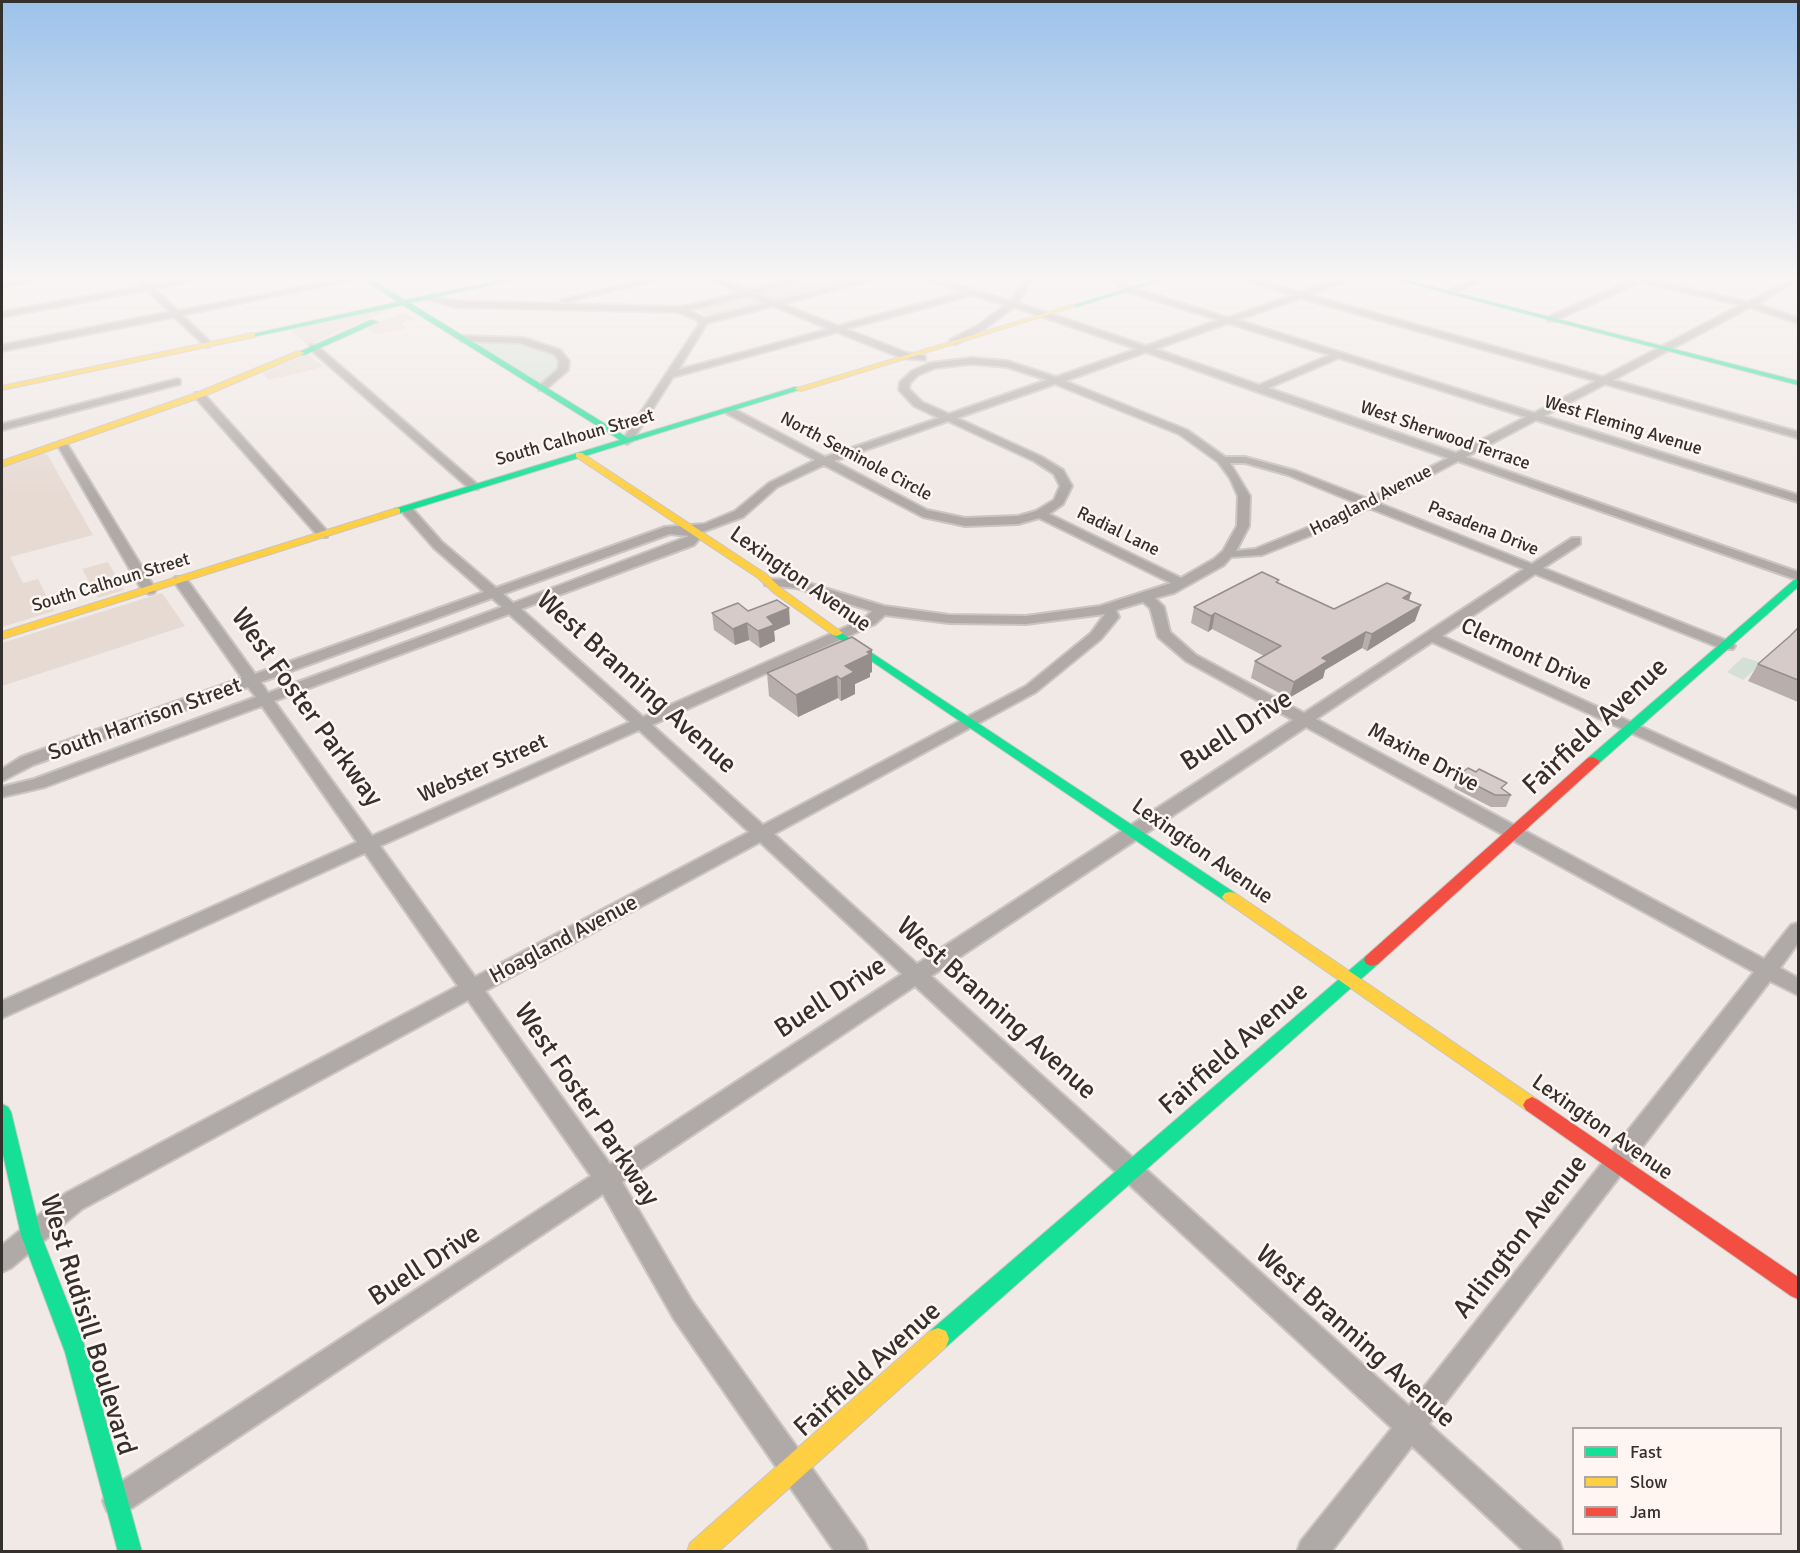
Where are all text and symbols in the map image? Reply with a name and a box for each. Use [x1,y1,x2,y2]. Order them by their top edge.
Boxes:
street label: West Fleming Avenue [1541,392,1705,460]
street label: West Sherwood Terrace [1357,397,1533,475]
street label: South Calhoun Street [493,405,657,471]
street label: North Seminole Circle [776,408,936,506]
street label: Hoagland Avenue [1306,461,1436,541]
street label: Pasadena Drive [1424,497,1542,561]
street label: Radial Lane [1073,503,1163,561]
street label: Lexington Avenue [724,521,876,639]
street label: South Calhoun Street [29,549,193,617]
street label: West Branning Avenue [529,585,743,781]
street label: West Foster Parkway [223,602,389,814]
street label: Clermont Drive [1456,613,1596,697]
street label: Fairfield Avenue [1517,652,1675,802]
street label: South Harrison Street [45,673,245,767]
street label: Buell Drive [1175,683,1299,779]
street label: Maxine Drive [1363,718,1483,798]
street label: Webster Street [414,729,552,809]
street label: Lexington Avenue [1126,793,1278,911]
street label: Hoagland Avenue [485,890,643,990]
street label: West Branning Avenue [889,911,1103,1107]
street label: Buell Drive [769,950,893,1046]
street label: Fairfield Avenue [1153,976,1315,1122]
street label: West Foster Parkway [506,998,666,1212]
street label: Lexington Avenue [1526,1069,1678,1187]
street label: Arlington Avenue [1447,1149,1595,1325]
street label: West Rudisill Boulevard [32,1191,142,1459]
street label: Buell Drive [363,1218,487,1314]
street label: West Branning Avenue [1248,1239,1462,1435]
street label: Fairfield Avenue [788,1296,948,1444]
legend [1572,1427,1782,1535]
text: Fast [1630,1441,1662,1463]
text: Slow [1630,1471,1667,1493]
text: Jam [1630,1501,1661,1523]

